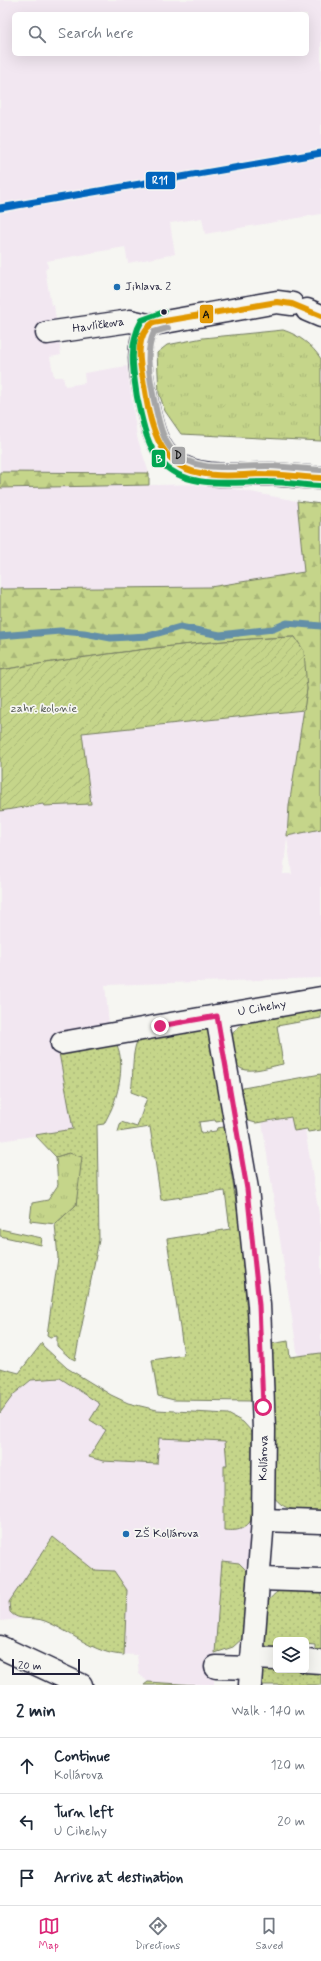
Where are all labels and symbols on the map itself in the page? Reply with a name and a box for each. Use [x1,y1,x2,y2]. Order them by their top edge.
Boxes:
line badge: R11 [145,171,176,190]
text: R11 [152,174,168,188]
place label: Jihlava 2 [125,279,171,295]
marker: Jihlava 2 [112,282,122,292]
line badge: A [199,304,214,324]
unlabelled marker [159,307,169,317]
text: A [202,308,210,322]
street label: Havlíčkova [72,314,125,337]
line badge: D [171,446,186,465]
line badge: B [151,449,166,468]
text: D [174,449,182,463]
text: B [156,453,163,467]
park label: zahr. kolonie [11,701,77,717]
street label: U Cihelny [237,996,287,1020]
route end [151,1017,169,1035]
route start [254,1398,272,1416]
street label: Kollárova [256,1435,272,1481]
place label: ZŠ Kollárova [134,1526,199,1542]
marker: ZŠ Kollárova [121,1529,131,1539]
scale bar [12,1657,80,1676]

